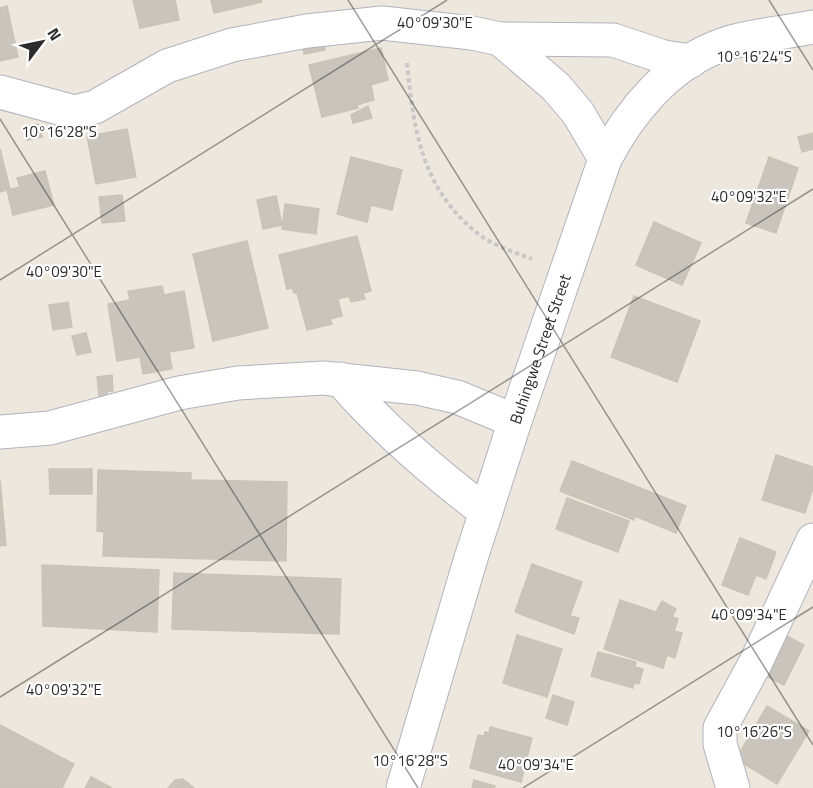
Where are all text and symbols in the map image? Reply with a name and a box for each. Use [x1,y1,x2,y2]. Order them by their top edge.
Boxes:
text: 40°09'30"E [397,11,473,34]
north arrow [12,12,72,72]
text: N [42,23,68,45]
text: 10°16'24"S [716,45,792,68]
text: 10°16'28"S [21,120,97,143]
text: 40°09'32"E [711,185,787,208]
text: 40°09'30"E [26,260,102,283]
street label: Buhingwe Street Street [503,270,577,427]
text: 40°09'34"E [711,603,787,626]
text: 40°09'32"E [26,678,102,701]
text: 10°16'26"S [716,720,792,743]
text: 10°16'28"S [372,749,448,772]
text: 40°09'34"E [498,753,574,776]

